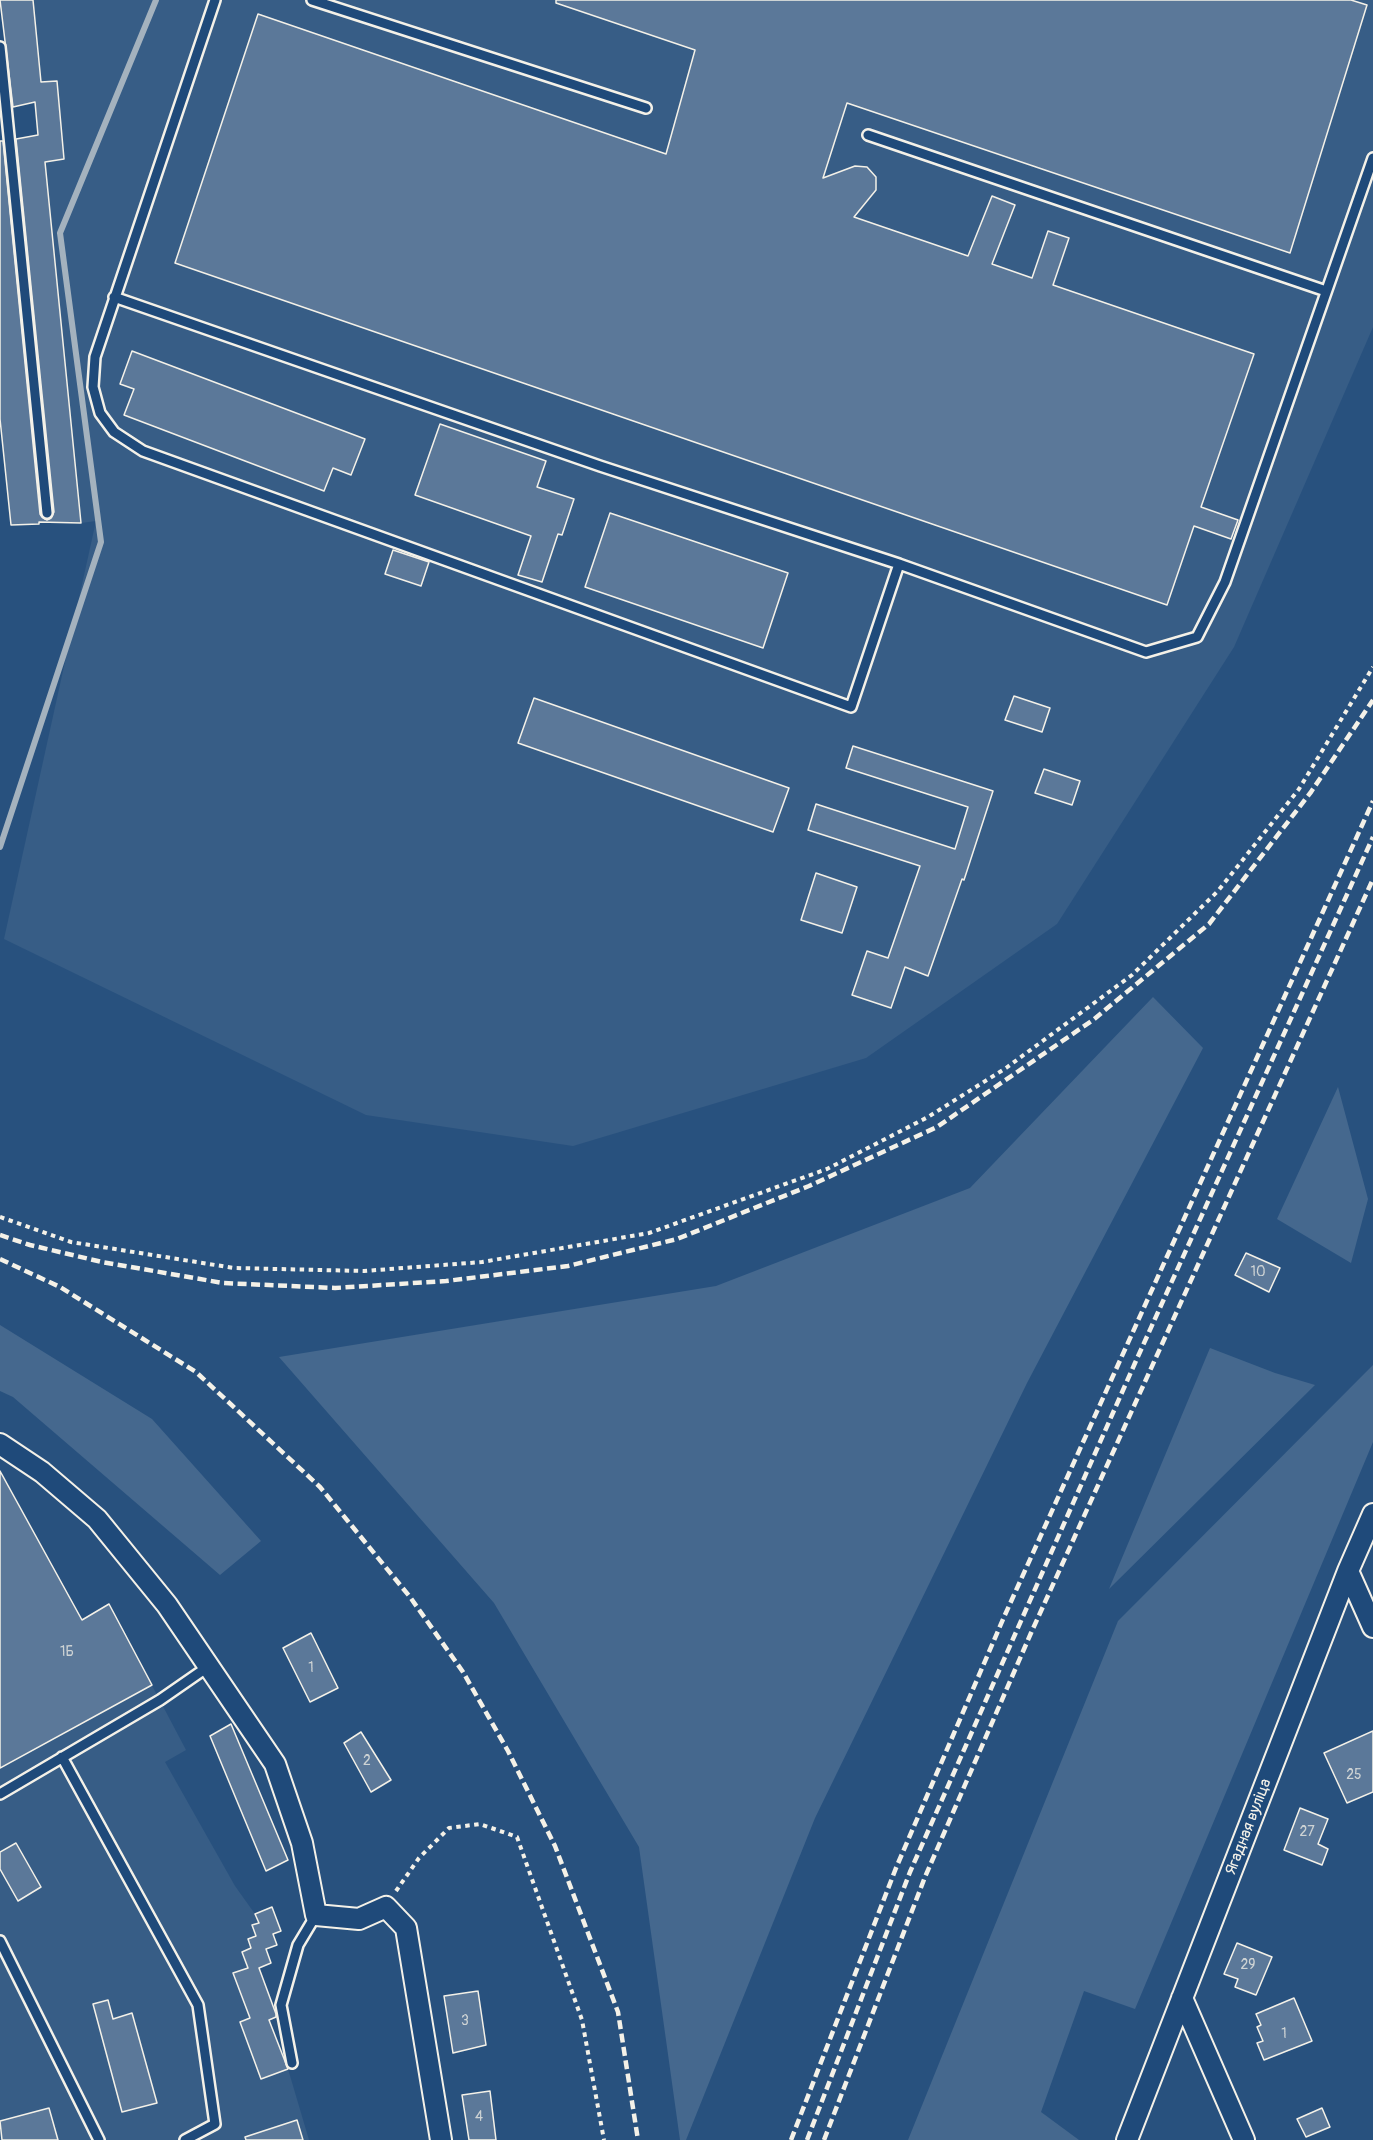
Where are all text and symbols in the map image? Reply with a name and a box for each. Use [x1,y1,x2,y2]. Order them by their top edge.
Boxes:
house number: 10 [1250,1264,1266,1280]
house number: 1Б [60,1644,74,1660]
house number: 1 [308,1660,314,1676]
house number: 2 [363,1753,371,1769]
house number: 25 [1346,1767,1362,1783]
street label: Ягадная вуліца [1222,1776,1276,1878]
house number: 27 [1299,1824,1315,1840]
house number: 29 [1240,1957,1256,1973]
house number: 3 [461,2013,469,2029]
house number: 1 [1281,2026,1287,2042]
house number: 4 [475,2109,483,2125]

